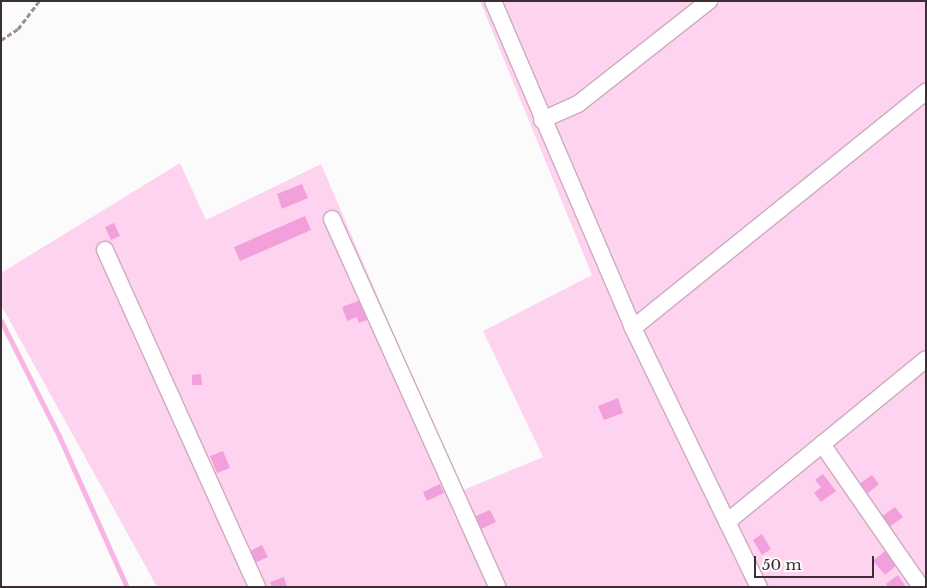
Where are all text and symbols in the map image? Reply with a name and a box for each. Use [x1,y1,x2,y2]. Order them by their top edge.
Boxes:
scale bar [757,546,877,578]
text: 50 m [762,555,802,574]

